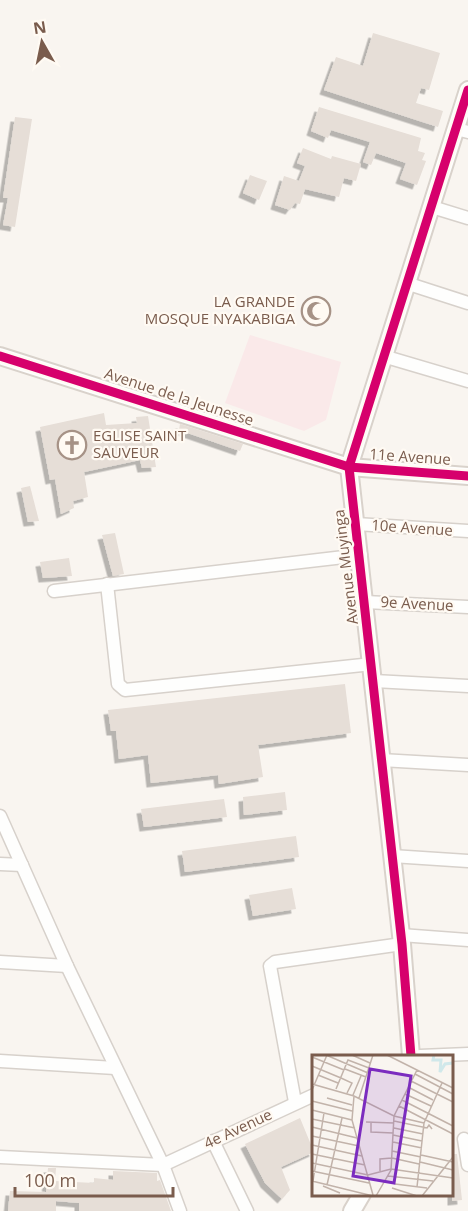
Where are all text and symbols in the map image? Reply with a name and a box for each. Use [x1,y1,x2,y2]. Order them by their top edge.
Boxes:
north arrow [12,12,72,72]
text: N [32,15,48,39]
place label: LA GRANDE MOSQUE NYAKABIGA [145,291,296,328]
mosque icon: LA GRANDE MOSQUE NYAKABIGA [300,295,332,327]
street label: Avenue de la Jeunesse [102,362,256,430]
place label: EGLISE SAINT SAUVEUR [93,425,187,462]
church icon: EGLISE SAINT SAUVEUR [56,429,88,461]
street label: 11e Avenue [369,443,452,469]
street label: Avenue Muyinga [328,508,362,626]
street label: 10e Avenue [371,514,454,540]
street label: 9e Avenue [380,591,454,615]
inset map [312,1055,453,1196]
street label: 4e Avenue [200,1104,275,1153]
scale bar [15,1160,172,1198]
text: 100 m [24,1168,76,1192]

